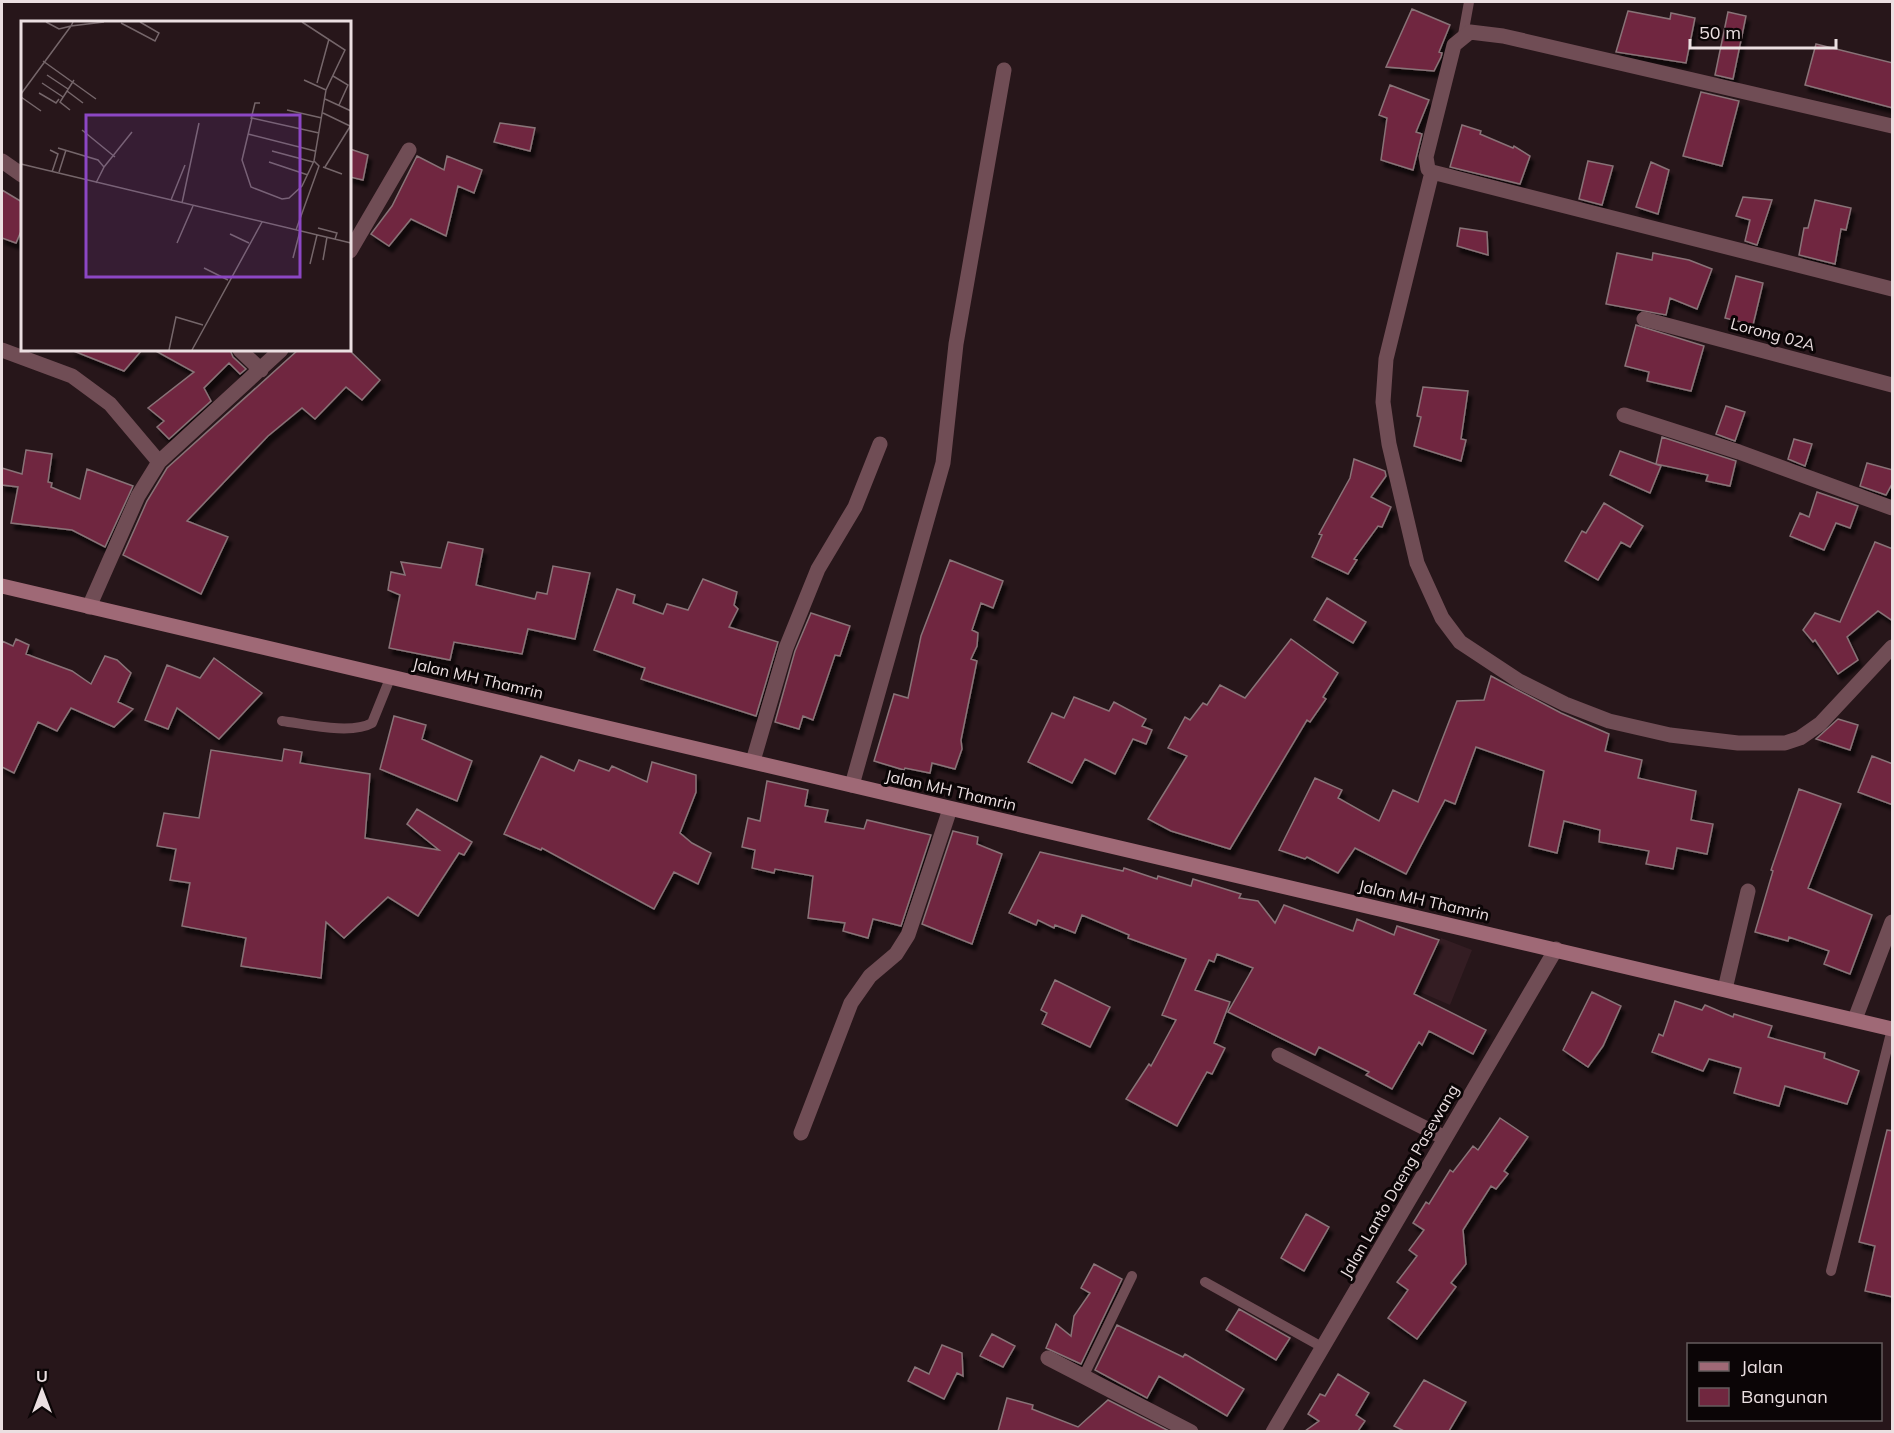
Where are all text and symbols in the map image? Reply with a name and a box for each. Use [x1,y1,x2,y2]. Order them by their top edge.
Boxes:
scale bar [1690,12,1836,50]
inset map [21,21,351,351]
text: 50 m [1699,21,1741,44]
street label: Lorong 02A [1728,313,1818,355]
street label: Jalan MH Thamrin [411,653,545,703]
street label: Jalan MH Thamrin [884,765,1018,815]
street label: Jalan MH Thamrin [1357,875,1491,925]
street label: Jalan Lanto Daeng Pasewang [1335,1081,1463,1281]
legend [1687,1343,1882,1421]
text: Jalan [1741,1355,1783,1378]
north arrow [12,1361,72,1421]
text: U [36,1366,48,1386]
text: Bangunan [1741,1385,1828,1408]

